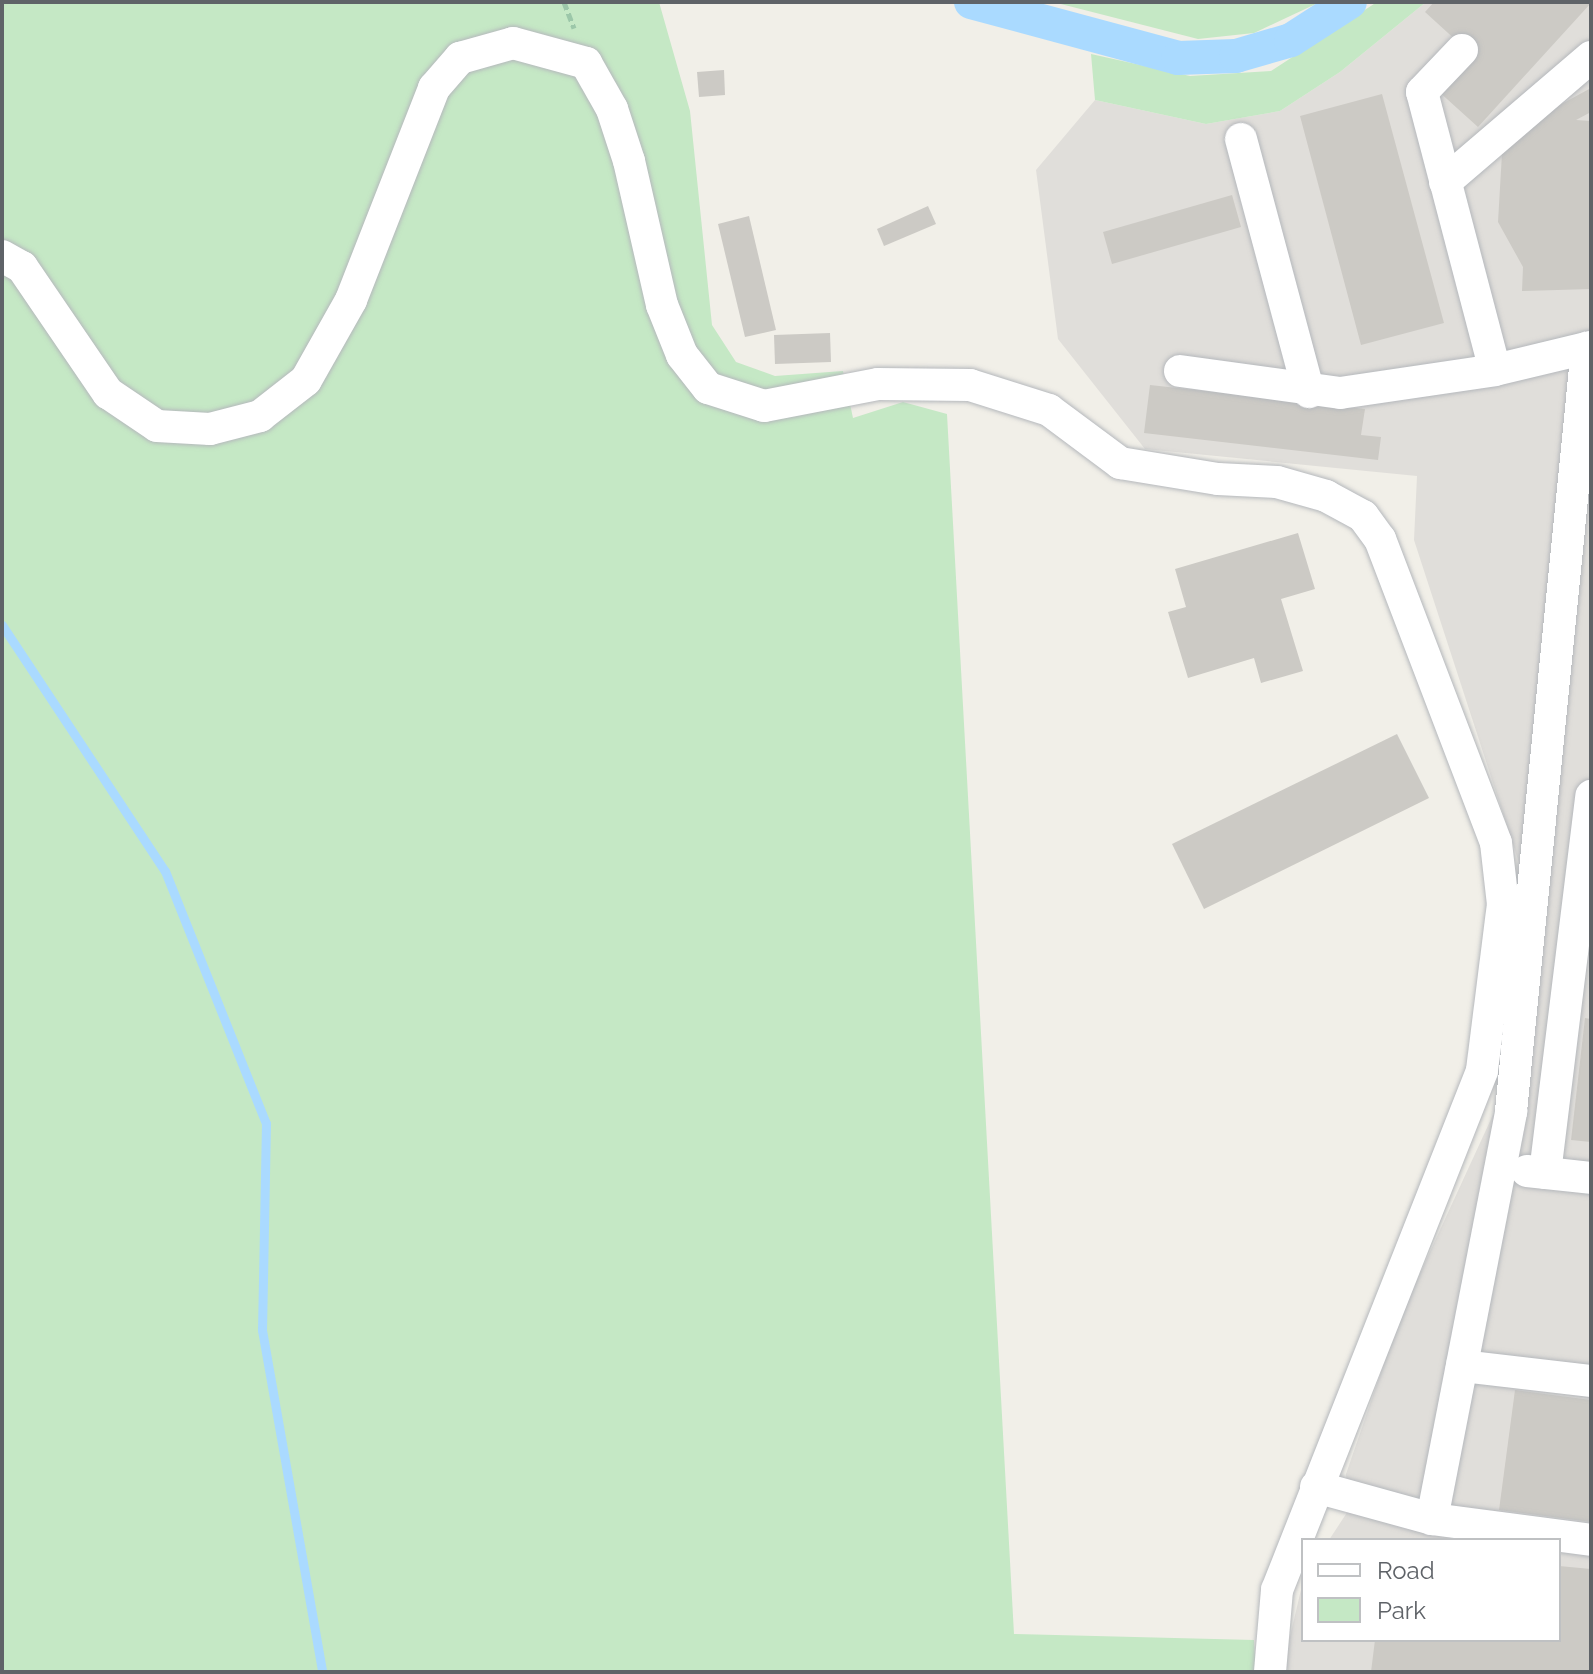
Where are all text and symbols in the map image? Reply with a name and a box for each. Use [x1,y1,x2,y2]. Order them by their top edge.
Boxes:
legend [1301,1538,1561,1642]
text: Road [1377,1556,1435,1585]
text: Park [1377,1596,1426,1625]

